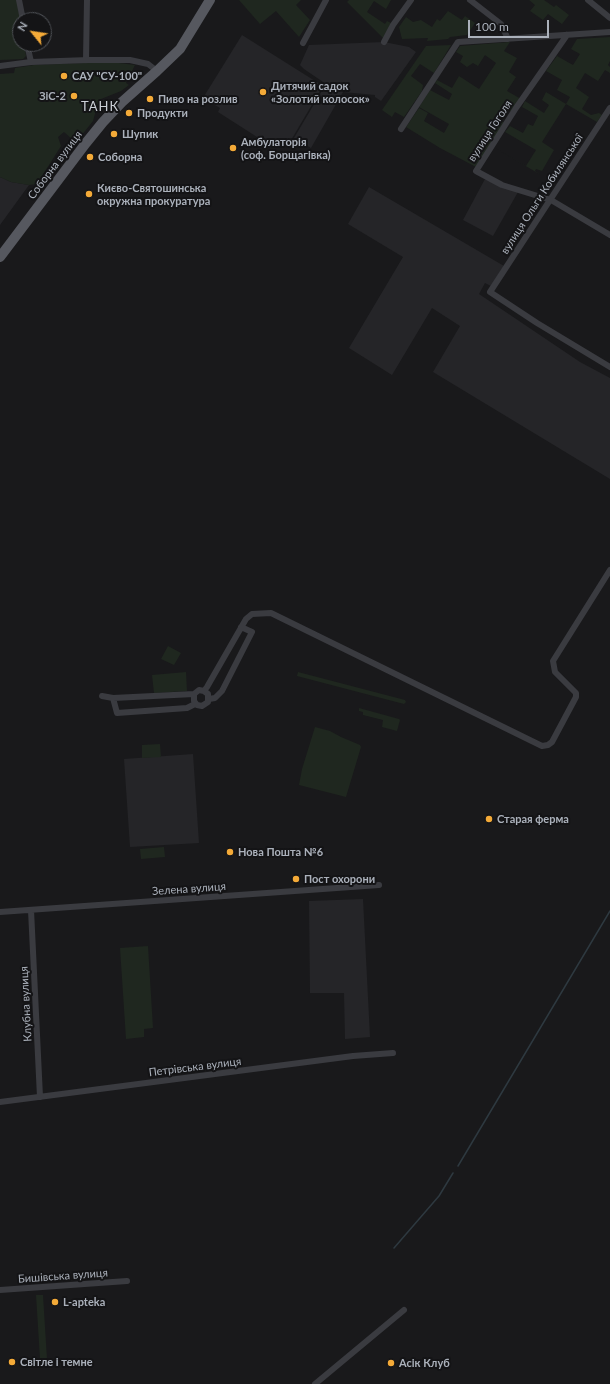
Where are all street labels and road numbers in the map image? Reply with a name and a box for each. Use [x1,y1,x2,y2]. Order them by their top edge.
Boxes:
street label: вулиця Гоголя [465,98,515,164]
street label: Соборна вулиця [25,128,85,202]
street label: вулиця Ольги Кобилянської [498,131,586,257]
street label: Зелена вулиця [152,880,226,898]
street label: Клубна вулиця [17,966,35,1042]
street label: Петрівська вулиця [148,1055,242,1079]
street label: Бишівська вулиця [18,1266,108,1286]

